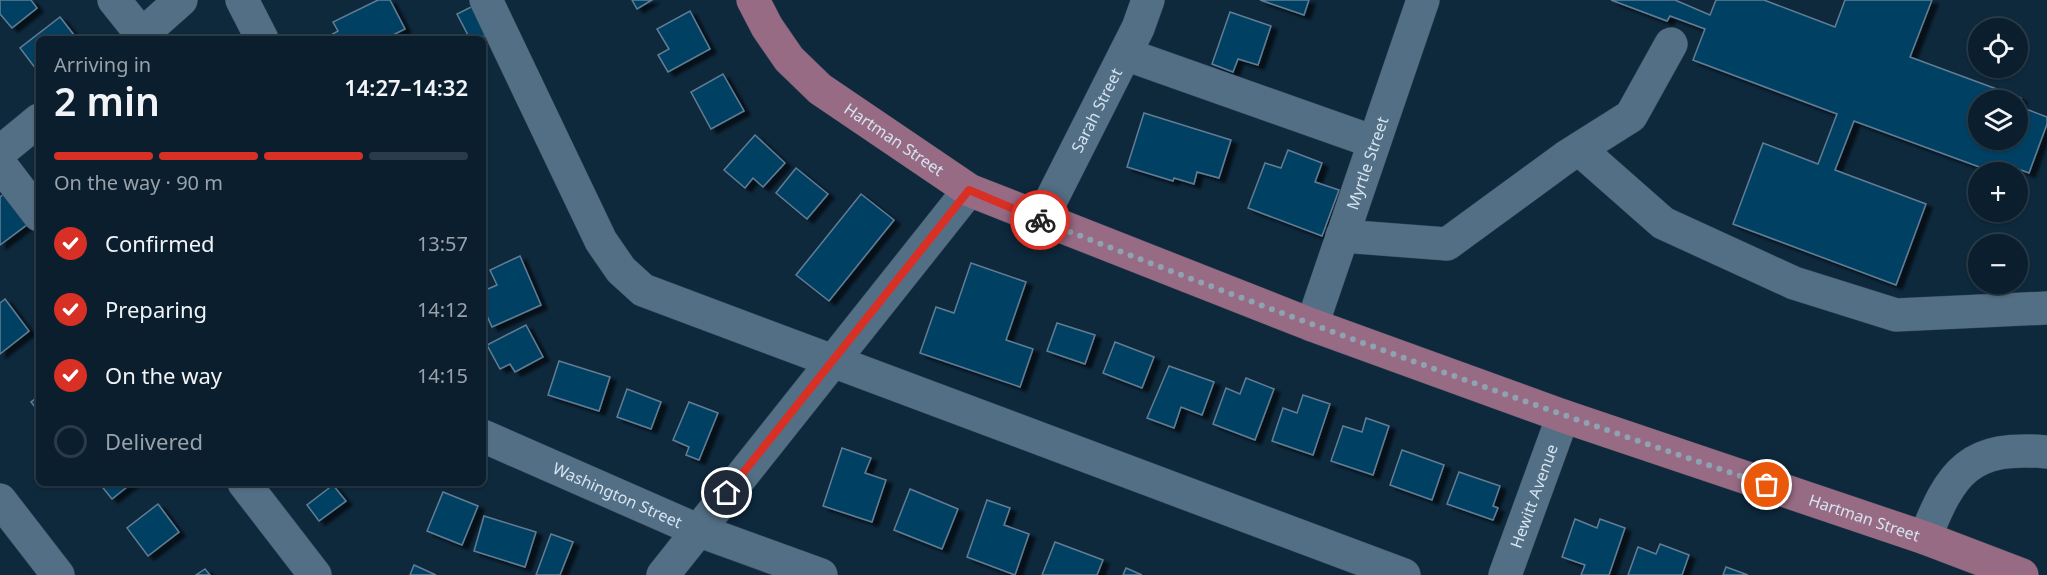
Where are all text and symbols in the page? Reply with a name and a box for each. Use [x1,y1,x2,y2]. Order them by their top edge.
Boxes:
map controls [1968,18,2028,294]
button: locate [1968,18,2028,78]
text: Arriving in [54,51,151,78]
street label: Sarah Street [1066,64,1127,156]
text: 14:27–14:32 [344,72,468,102]
text: 2 min [54,74,160,127]
button: layers [1968,90,2028,150]
street label: Hartman Street [840,98,949,181]
street label: Myrtle Street [1341,113,1393,213]
button: + [1968,162,2028,222]
text: On the way · 90 m [54,169,223,196]
courier [1010,190,1070,250]
icon: bike [1024,204,1057,237]
icon: check [54,227,87,260]
text: Confirmed [105,228,215,258]
text: 13:57 [417,230,468,257]
button: − [1968,234,2028,294]
icon: check [54,293,87,326]
text: Preparing [105,294,207,324]
text: 14:12 [417,296,468,323]
icon: check [54,359,87,392]
text: On the way [105,360,222,390]
text: 14:15 [417,362,468,389]
text: Delivered [105,426,203,456]
street label: Hewitt Avenue [1505,441,1563,551]
street label: Washington Street [549,457,686,533]
pin [1741,459,1792,510]
pin [701,467,752,518]
icon: bag [1750,468,1783,501]
icon: home [710,476,743,509]
street label: Hartman Street [1806,489,1923,547]

